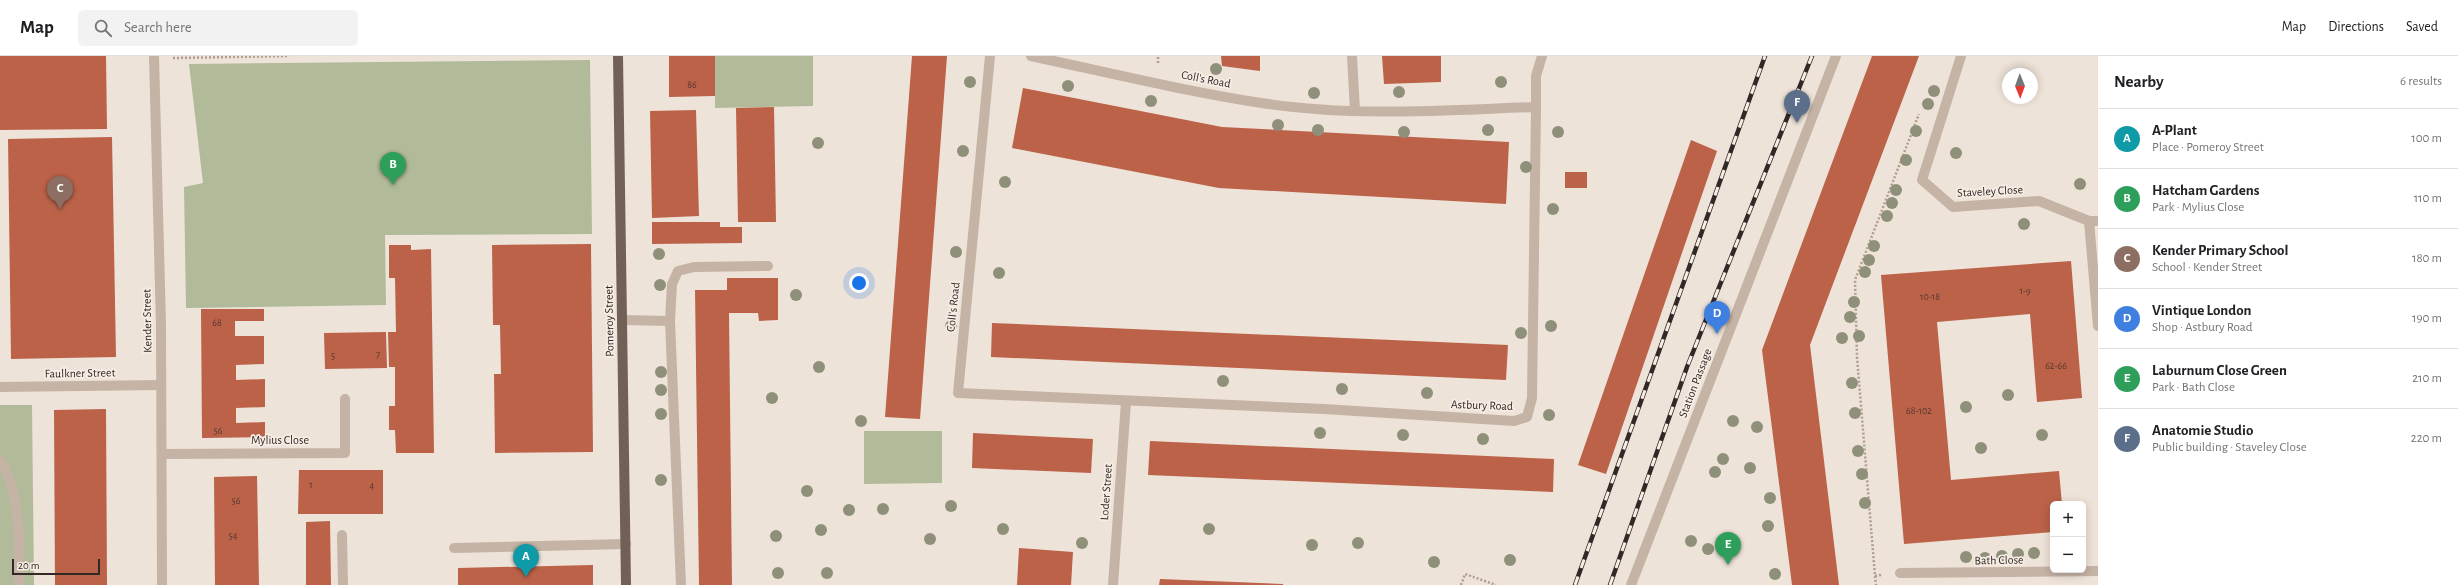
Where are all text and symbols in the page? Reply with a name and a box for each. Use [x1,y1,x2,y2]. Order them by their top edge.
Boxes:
search box [78,10,358,46]
icon: search [92,17,114,39]
text: Map [20,18,54,37]
text: Search here [124,20,192,35]
text: Map [2282,20,2306,34]
text: Directions [2328,20,2384,34]
text: Saved [2406,20,2438,34]
street label: Coll's Road [1180,68,1232,90]
north arrow [2002,68,2038,104]
text: Nearby [2114,73,2164,90]
text: 6 results [2400,75,2442,88]
house number: 86 [687,80,697,90]
pin: F [1784,90,1810,123]
text: A-Plant [2152,123,2197,138]
text: A [2123,132,2131,145]
text: 100 m [2411,132,2442,145]
text: Place · Pomeroy Street [2152,141,2264,154]
pin: B [380,152,406,185]
pin: C [47,176,73,209]
street label: Staveley Close [1957,183,2023,200]
text: Hatcham Gardens [2152,183,2259,198]
text: B [2123,192,2131,205]
text: 110 m [2414,192,2442,205]
text: Park · Mylius Close [2152,201,2244,214]
text: Kender Primary School [2152,243,2288,258]
text: C [2124,252,2130,265]
text: 180 m [2412,252,2442,265]
text: School · Kender Street [2152,261,2262,274]
your location [849,273,869,293]
street label: Coll's Road [944,281,962,333]
street label: Pomeroy Street [602,285,617,357]
house number: 1-9 [2019,286,2031,296]
street label: Kender Street [140,289,154,353]
house number: 10-18 [1920,292,1940,302]
pin: D [1704,301,1730,334]
text: Vintique London [2152,303,2251,318]
text: D [2123,312,2131,325]
text: 190 m [2412,312,2442,325]
house number: 68 [212,318,222,328]
text: Shop · Astbury Road [2152,321,2253,334]
street label: Station Passage [1676,347,1714,419]
house number: 7 [376,350,380,360]
house number: 5 [331,351,335,361]
house number: 62-66 [2045,361,2067,371]
text: Laburnum Close Green [2152,363,2287,378]
street label: Faulkner Street [45,366,116,380]
text: E [2124,372,2130,385]
text: 210 m [2412,372,2442,385]
text: Park · Bath Close [2152,381,2235,394]
street label: Astbury Road [1451,398,1513,413]
house number: 68-102 [1906,406,1932,416]
text: Anatomie Studio [2152,423,2253,438]
house number: 56 [214,426,223,436]
text: F [2124,432,2130,445]
text: 220 m [2411,432,2442,445]
street label: Mylius Close [251,434,309,447]
text: Public building · Staveley Close [2152,441,2307,454]
street label: Loder Street [1098,463,1114,521]
house number: 1 [309,480,313,490]
house number: 4 [370,481,375,491]
house number: 56 [232,496,241,506]
map controls [2050,501,2086,573]
button: + [2050,501,2086,537]
house number: 54 [229,531,238,541]
pin: E [1715,532,1741,565]
button: − [2050,537,2086,573]
pin: A [513,544,539,577]
street label: Bath Close [1974,554,2024,566]
scale bar [12,557,100,576]
text: 20 m [18,560,39,571]

